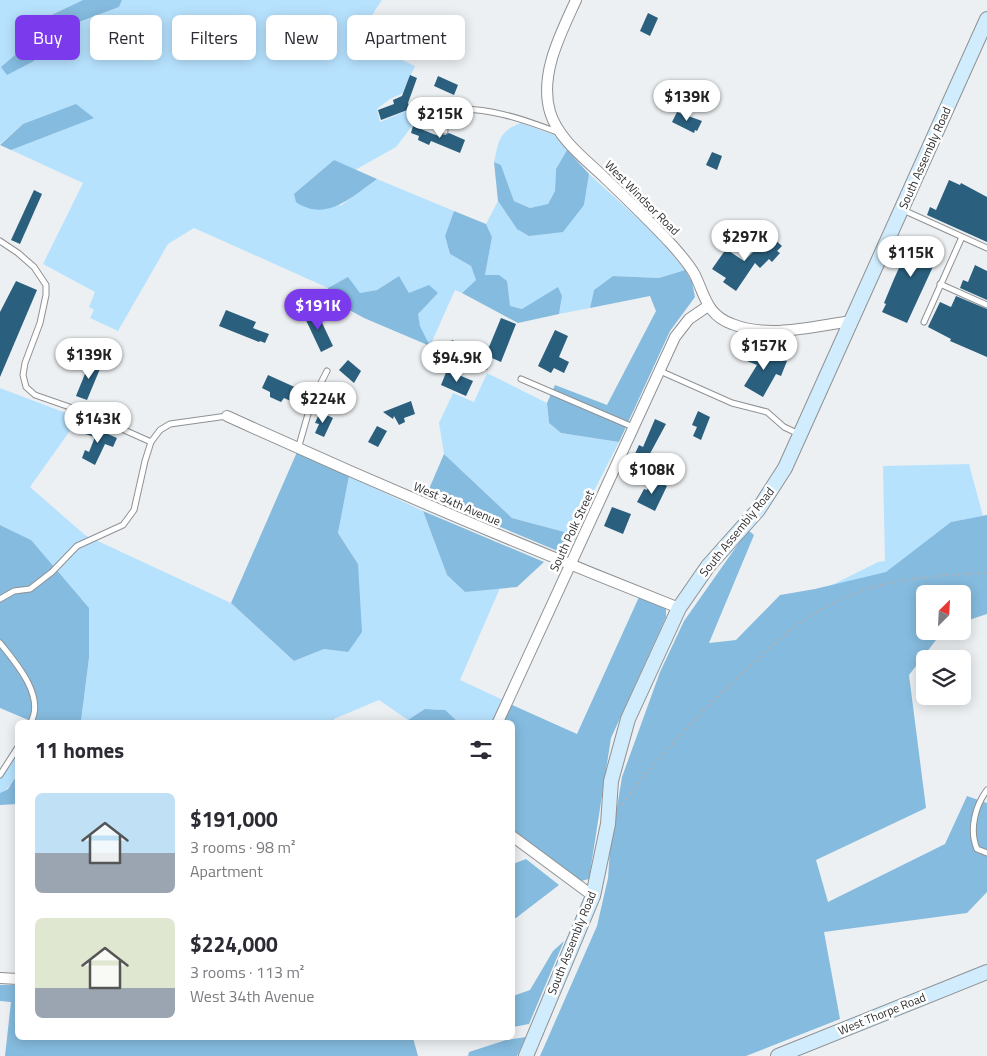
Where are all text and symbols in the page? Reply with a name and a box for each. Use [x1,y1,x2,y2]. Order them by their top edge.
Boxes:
chip: Buy [15,15,80,60]
chip: Rent [90,15,162,60]
chip: Filters [172,15,256,60]
chip: New [266,15,337,60]
chip: Apartment [347,15,465,60]
pin: $139K [652,80,722,122]
text: $139K [664,84,710,108]
pin: $215K [405,96,475,139]
text: $215K [417,101,463,125]
street label: South Assembly Road [893,103,956,212]
street label: West Windsor Road [600,156,684,240]
pin: $297K [710,220,780,262]
text: $297K [722,224,768,248]
pin: $115K [876,236,946,278]
text: $115K [888,240,934,264]
pin: $191K [283,288,353,331]
text: $191K [295,293,341,317]
pin: $157K [729,328,799,371]
text: $157K [741,333,787,357]
pin: $139K [54,338,124,380]
pin: $94.9K [416,340,498,383]
text: $139K [66,342,112,366]
text: $94.9K [432,345,482,369]
pin: $224K [288,382,358,424]
text: $224K [300,386,346,410]
pin: $143K [63,402,133,444]
text: $143K [75,406,121,430]
pin: $108K [617,452,687,495]
text: $108K [629,457,675,481]
street label: West 34th Avenue [411,477,504,530]
street label: South Assembly Road [694,483,779,581]
street label: South Polk Street [544,486,599,575]
north arrow [916,585,971,640]
map controls [916,585,971,705]
button: layers [916,650,971,705]
text: 11 homes [35,734,124,766]
icon: filters [467,736,495,764]
text: $191,000 [190,803,278,835]
icon: home [75,813,135,873]
text: 3 rooms · 98 m² [190,835,295,859]
text: Apartment [190,859,263,883]
street label: South Assembly Road [542,888,601,998]
text: $224,000 [190,928,278,960]
icon: home [75,938,135,998]
text: 3 rooms · 113 m² [190,960,304,984]
text: West 34th Avenue [190,984,314,1008]
street label: West Thorpe Road [835,987,929,1040]

